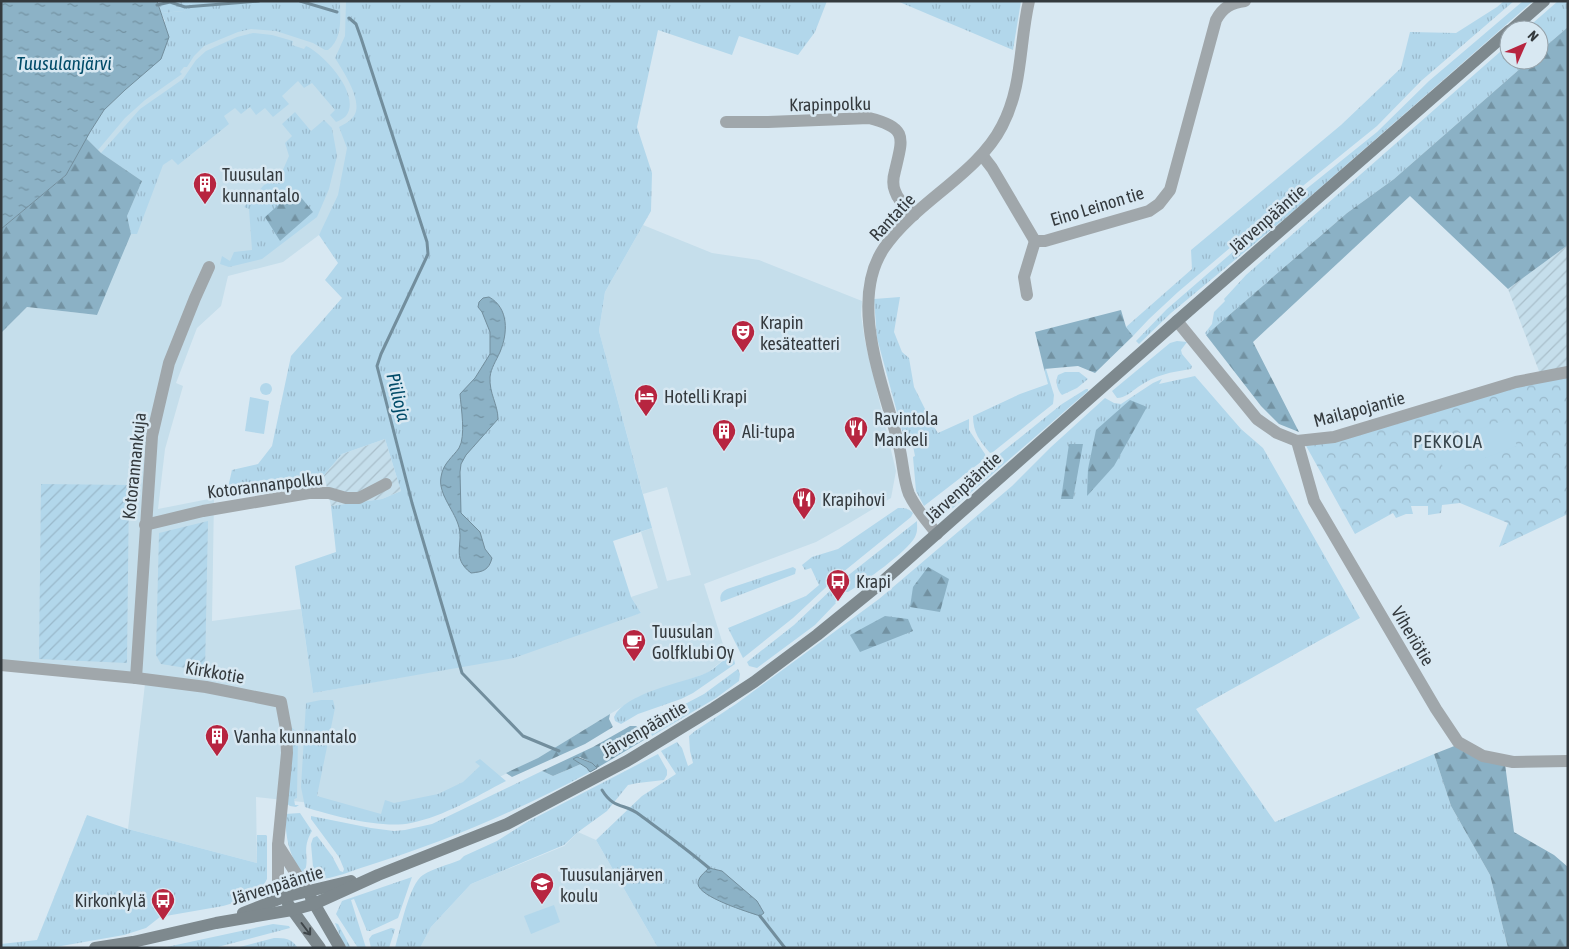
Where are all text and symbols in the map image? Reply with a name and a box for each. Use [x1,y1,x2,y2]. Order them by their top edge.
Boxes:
north arrow [1499,20,1549,70]
text: N [1525,27,1542,44]
water label: Tuusulanjärvi [16,52,112,74]
street label: Krapinpolku [789,93,871,115]
place label: Tuusulan kunnantalo [222,164,300,206]
building icon: Tuusulan kunnantalo [192,171,218,205]
street label: Järvenpääntie [1224,180,1310,258]
street label: Eino Leinon tie [1048,182,1146,230]
street label: Rantatie [865,189,919,245]
place label: Krapin kesäteatteri [760,312,840,354]
theatre icon: Krapin kesäteatteri [730,319,756,353]
water label: Piilioja [382,370,416,424]
hotel icon: Hotelli Krapi [633,383,659,417]
place label: Hotelli Krapi [664,386,747,407]
street label: Mailapojantie [1311,387,1407,431]
place label: Ravintola Mankeli [874,408,938,450]
street label: Kotorannankuja [118,412,150,520]
restaurant icon: Ravintola Mankeli [843,415,869,449]
building icon: Ali-tupa [711,418,737,452]
place label: Ali-tupa [742,421,795,442]
district label: PEKKOLA [1413,430,1483,452]
street label: Järvenpääntie [921,447,1005,527]
street label: Kotorannanpolku [206,467,324,503]
restaurant icon: Krapihovi [791,486,817,520]
place label: Krapihovi [822,489,885,510]
bus stop icon: Krapi [825,568,851,602]
place label: Krapi [856,571,891,592]
street label: Viheriötie [1387,603,1439,669]
place label: Tuusulan Golfklubi Oy [652,621,734,663]
cafe icon: Tuusulan Golfklubi Oy [621,628,647,662]
street label: Kirkkotie [184,656,246,688]
street label: Järvenpääntie [598,696,690,762]
building icon: Vanha kunnantalo [204,723,230,757]
place label: Vanha kunnantalo [234,726,357,747]
street label: Järvenpääntie [228,861,326,909]
place label: Tuusulanjärven koulu [560,864,663,906]
school or university icon: Tuusulanjärven koulu [529,871,555,905]
bus stop icon: Kirkonkylä [150,887,176,921]
place label: Kirkonkylä [75,890,146,911]
one-way arrow [301,922,312,935]

